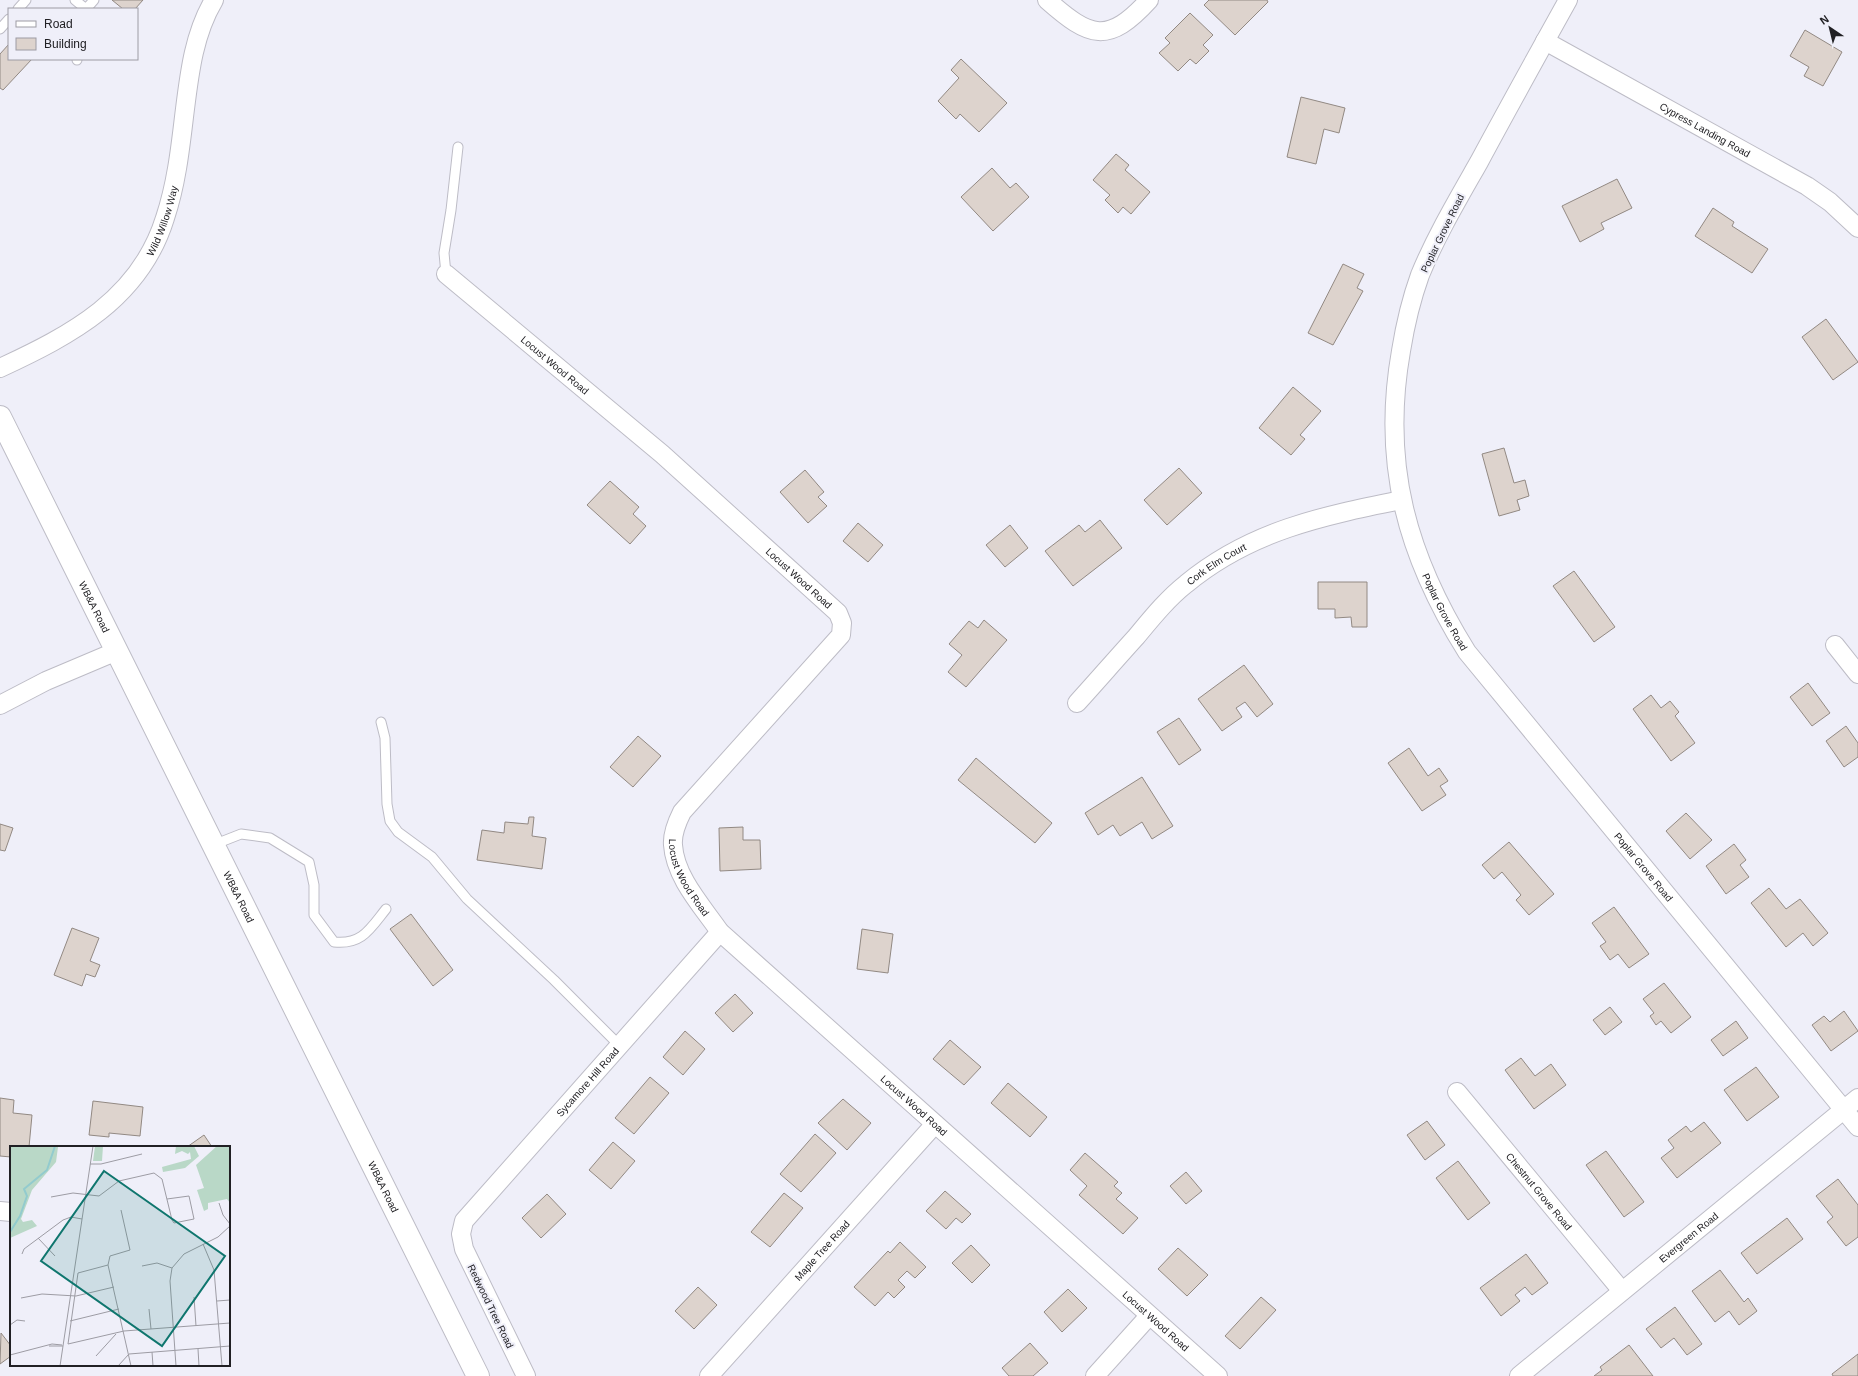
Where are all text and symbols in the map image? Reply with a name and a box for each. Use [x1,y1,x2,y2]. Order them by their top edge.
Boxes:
legend [8,8,138,60]
north arrow [1810,8,1850,48]
text: N [1818,13,1831,27]
text: Road [44,17,73,31]
text: Building [44,37,87,51]
street label: Cypress Landing Road [1658,101,1752,160]
street label: Wild Willow Way [145,185,180,258]
street label: Poplar Grove Road [1419,192,1466,274]
street label: Locust Wood Road [519,334,591,397]
street label: Cork Elm Court [1185,541,1248,587]
street label: Locust Wood Road [764,546,834,611]
street label: Poplar Grove Road [1420,572,1470,653]
street label: WB&A Road [77,580,111,634]
street label: Poplar Grove Road [1612,831,1675,904]
street label: Locust Wood Road [667,839,711,918]
street label: WB&A Road [221,870,256,924]
street label: Sycamore Hill Road [554,1045,621,1119]
street label: Locust Wood Road [878,1073,949,1138]
inset map [10,1146,230,1366]
street label: Chestnut Grove Road [1504,1151,1574,1232]
street label: WB&A Road [366,1160,401,1214]
street label: Evergreen Road [1657,1210,1720,1265]
street label: Maple Tree Road [792,1218,852,1283]
street label: Redwood Tree Road [466,1263,516,1350]
street label: Locust Wood Road [1120,1289,1191,1353]

